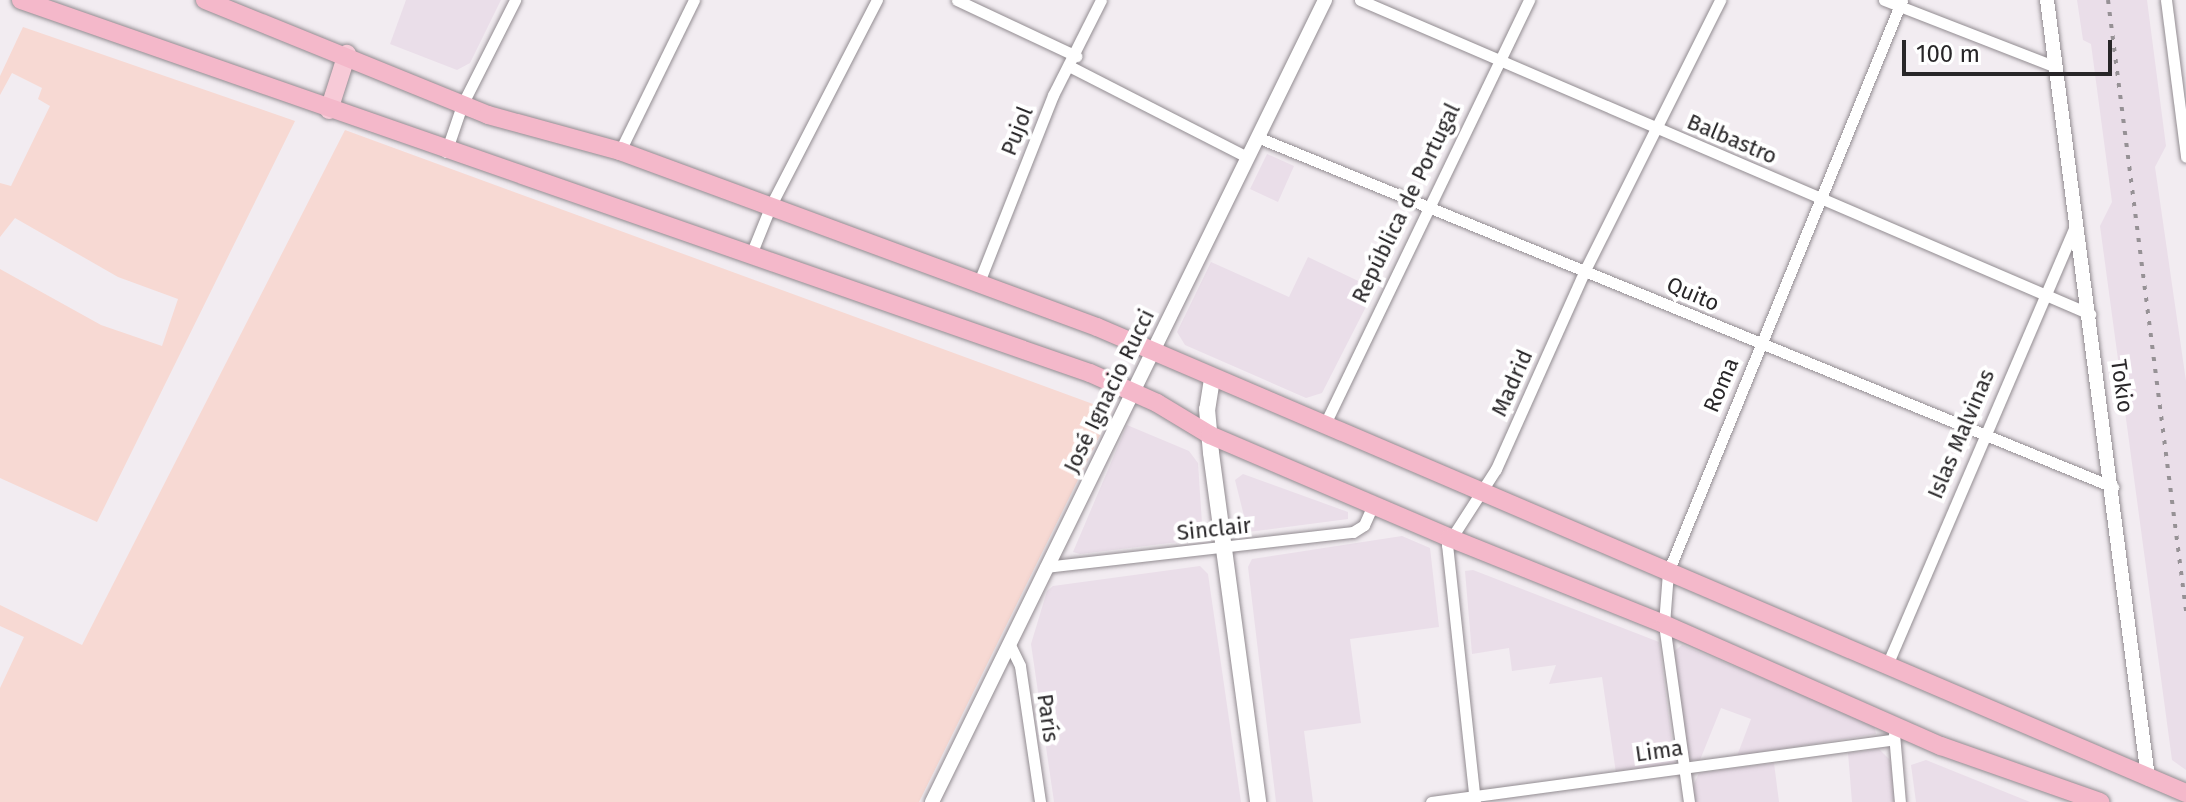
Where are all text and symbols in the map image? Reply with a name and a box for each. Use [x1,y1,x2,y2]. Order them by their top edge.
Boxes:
scale bar [1906,24,2116,74]
text: 100 m [1916,40,1980,68]
street label: República de Portugal [1346,99,1466,307]
street label: Pujol [995,103,1039,159]
street label: Balbastro [1683,108,1781,170]
street label: Quito [1663,271,1723,317]
street label: José Ignacio Rucci [1058,305,1160,477]
street label: Madrid [1486,346,1538,420]
street label: Roma [1698,354,1744,416]
street label: Tokio [2105,358,2139,414]
street label: Islas Malvinas [1922,365,2000,503]
street label: Sinclair [1176,512,1252,546]
street label: París [1032,692,1064,744]
street label: Lima [1633,735,1685,767]

